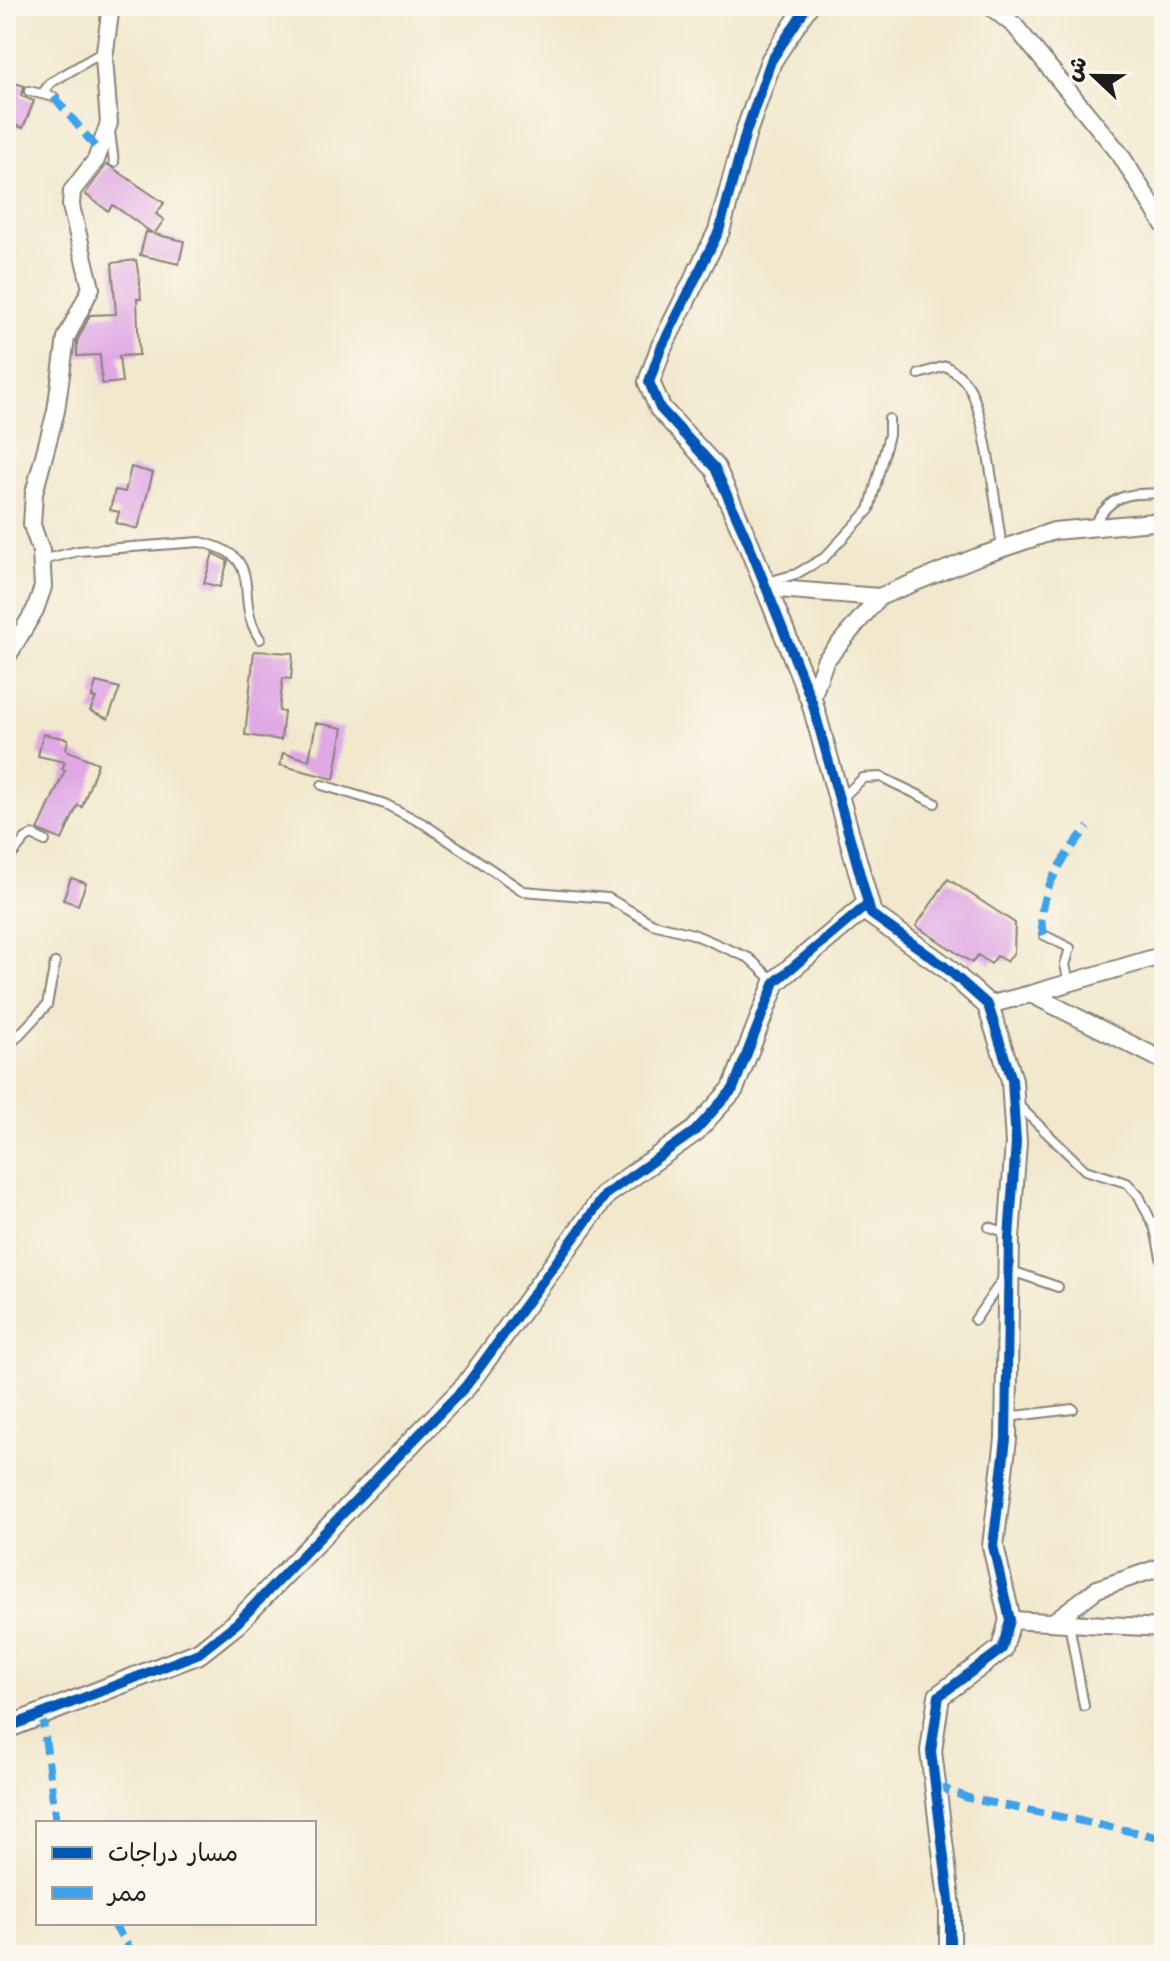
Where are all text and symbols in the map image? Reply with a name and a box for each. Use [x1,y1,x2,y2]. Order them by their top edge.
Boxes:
north arrow [1054,36,1134,116]
text: ش [1058,52,1096,86]
legend [36,1821,316,1925]
text: مسار دراجات [108,1837,238,1871]
text: ممر [106,1877,147,1911]

